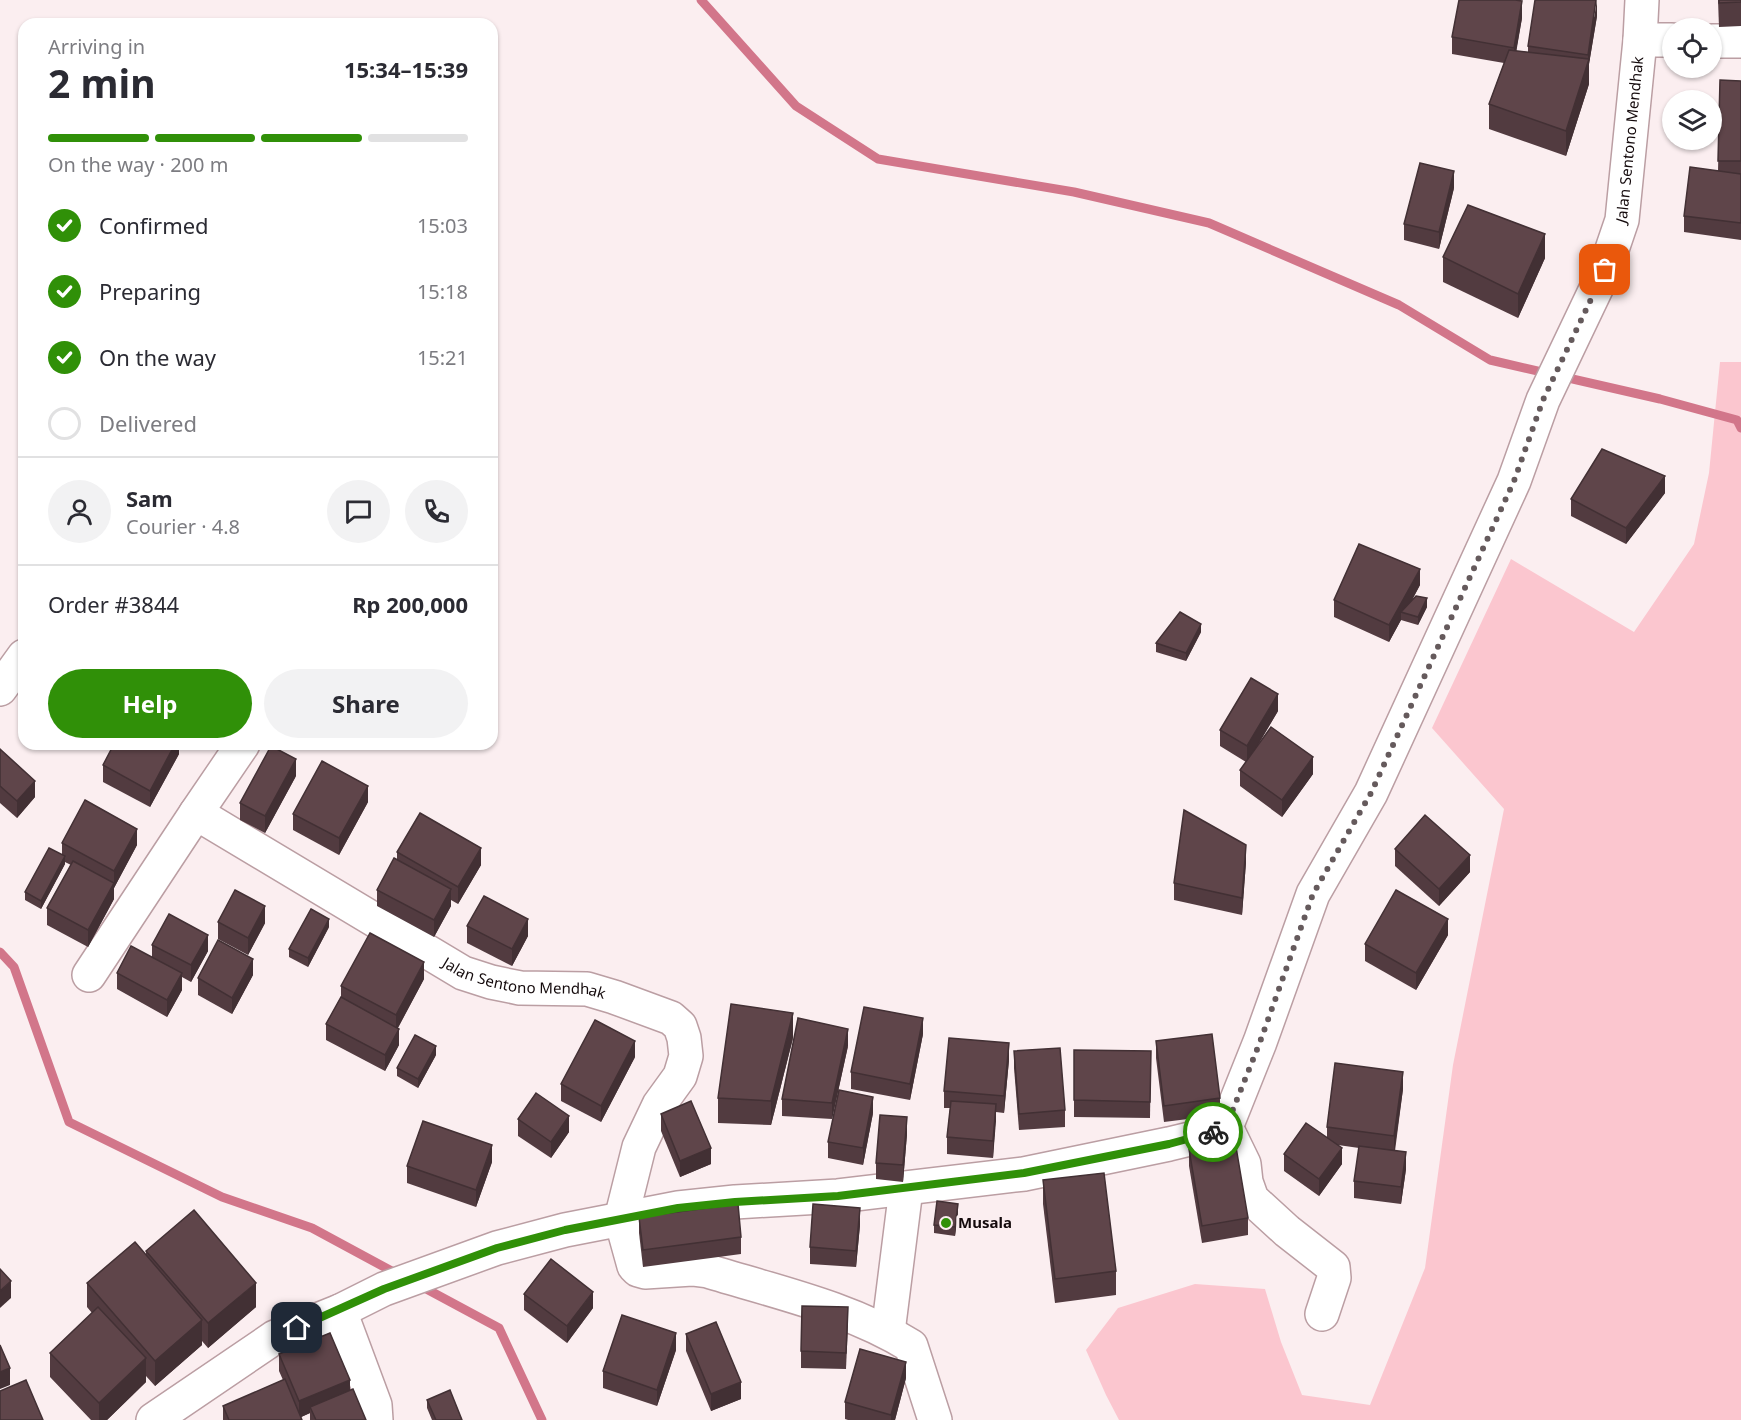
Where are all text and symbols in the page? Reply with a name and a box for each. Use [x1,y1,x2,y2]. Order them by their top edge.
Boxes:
map controls [1662,18,1722,150]
button: locate [1662,18,1722,78]
text: Arriving in [48,33,145,60]
text: 15:34–15:39 [344,54,468,84]
street label: Jalan Sentono Mendhak [1610,55,1647,227]
text: 2 min [48,56,155,109]
button: layers [1662,90,1722,150]
text: On the way · 200 m [48,151,228,178]
icon: check [48,209,81,242]
text: Confirmed [99,210,209,240]
text: 15:03 [417,212,468,239]
pin [1579,244,1630,295]
icon: bag [1588,253,1621,286]
icon: check [48,275,81,308]
text: Preparing [99,276,201,306]
text: 15:18 [417,278,468,305]
icon: check [48,341,81,374]
text: On the way [99,342,216,372]
text: 15:21 [417,344,468,371]
text: Delivered [99,408,197,438]
button: person [48,480,111,543]
button: chat [327,480,390,543]
button: phone [405,480,468,543]
text: Sam [126,483,173,513]
text: Courier · 4.8 [126,513,240,540]
text: Order #3844 [48,589,179,619]
text: Rp 200,000 [352,589,468,619]
button: Help [48,669,252,738]
button: Share [264,669,468,738]
street label: Jalan Sentono Mendhak [438,951,608,1003]
courier [1183,1102,1243,1162]
icon: bike [1197,1116,1230,1149]
place label: Musala [958,1212,1012,1232]
marker: Musala [939,1216,953,1230]
pin [271,1302,322,1353]
icon: home [280,1311,313,1344]

